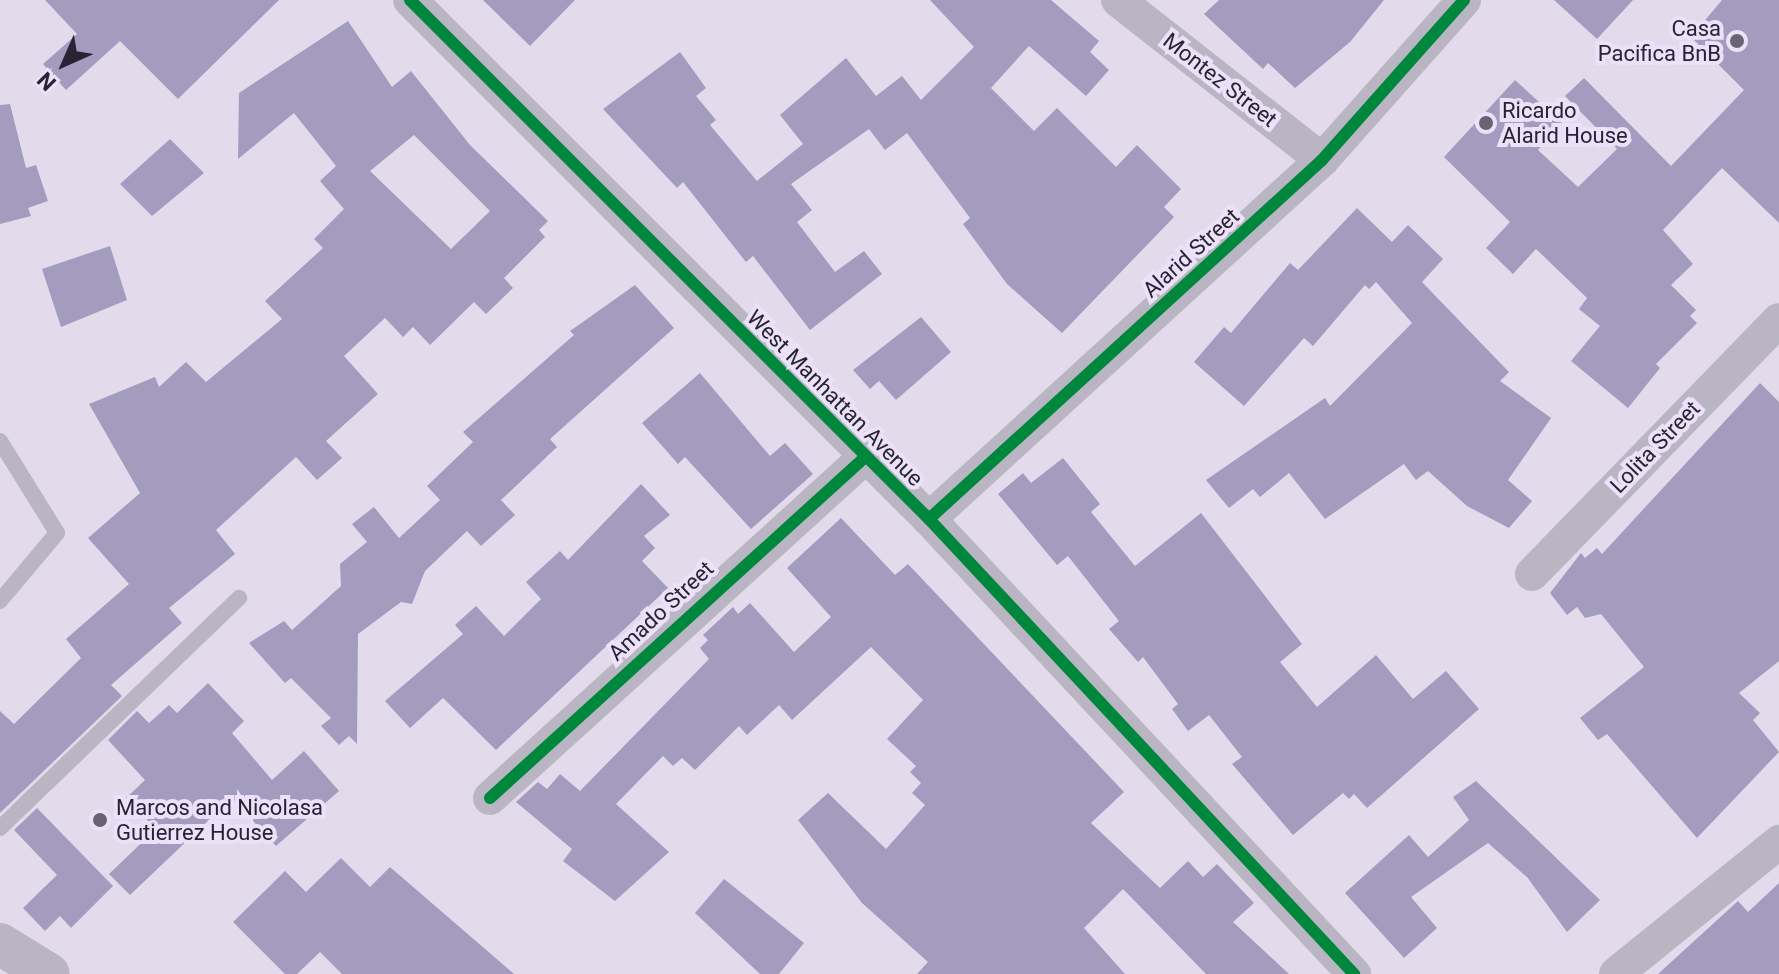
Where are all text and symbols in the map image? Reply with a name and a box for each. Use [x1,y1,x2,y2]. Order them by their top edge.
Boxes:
place label: Casa Pacifica BnB [1598,15,1721,66]
north arrow [24,24,104,104]
street label: Montez Street [1158,27,1282,133]
marker: Casa Pacifica BnB [1728,32,1746,50]
text: N [32,67,61,96]
place label: Ricardo Alarid House [1502,97,1628,148]
marker: Ricardo Alarid House [1477,114,1495,132]
street label: Alarid Street [1137,203,1245,303]
street label: West Manhattan Avenue [741,304,929,492]
street label: Lolita Street [1605,395,1705,499]
street label: Amado Street [603,556,719,666]
place label: Marcos and Nicolasa Gutierrez House [116,794,323,846]
marker: Marcos and Nicolasa Gutierrez House [91,811,109,829]

